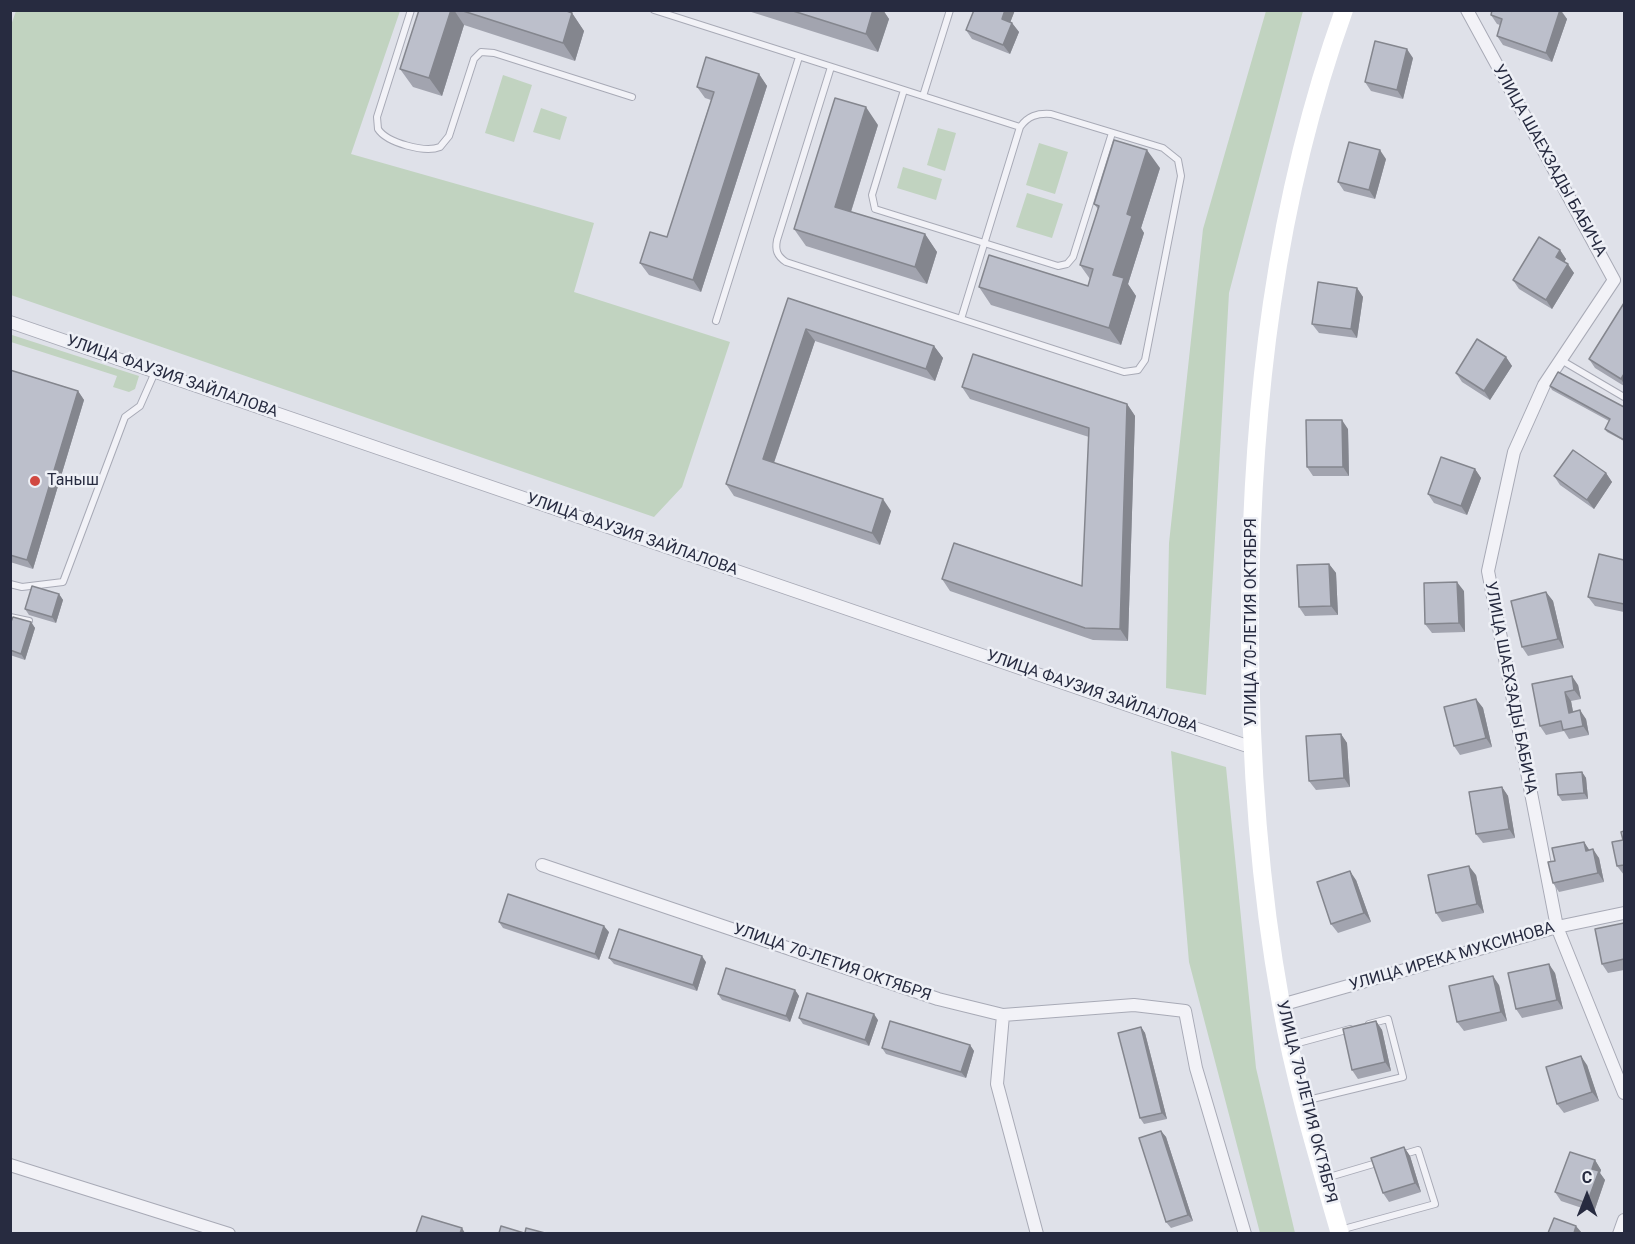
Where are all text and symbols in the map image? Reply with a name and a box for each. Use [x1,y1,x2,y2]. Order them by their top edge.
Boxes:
street label: УЛИЦА ШАЕХЗАДЫ БАБИЧА [1488,62,1610,260]
street label: УЛИЦА ФАУЗИЯ ЗАЙЛАЛОВА [64,332,280,422]
place label: Таныш [47,471,99,491]
marker: Таныш [28,474,42,488]
street label: УЛИЦА ФАУЗИЯ ЗАЙЛАЛОВА [524,490,740,580]
street label: УЛИЦА 70-ЛЕТИЯ ОКТЯБРЯ [1242,518,1262,726]
street label: УЛИЦА ШАЕХЗАДЫ БАБИЧА [1480,580,1540,796]
street label: УЛИЦА ФАУЗИЯ ЗАЙЛАЛОВА [984,647,1200,737]
street label: УЛИЦА ИРЕКА МУКСИНОВА [1347,918,1557,996]
street label: УЛИЦА 70-ЛЕТИЯ ОКТЯБРЯ [730,920,934,1006]
street label: УЛИЦА 70-ЛЕТИЯ ОКТЯБРЯ [1272,999,1340,1205]
north arrow [1557,1166,1617,1226]
text: С [1582,1168,1592,1187]

